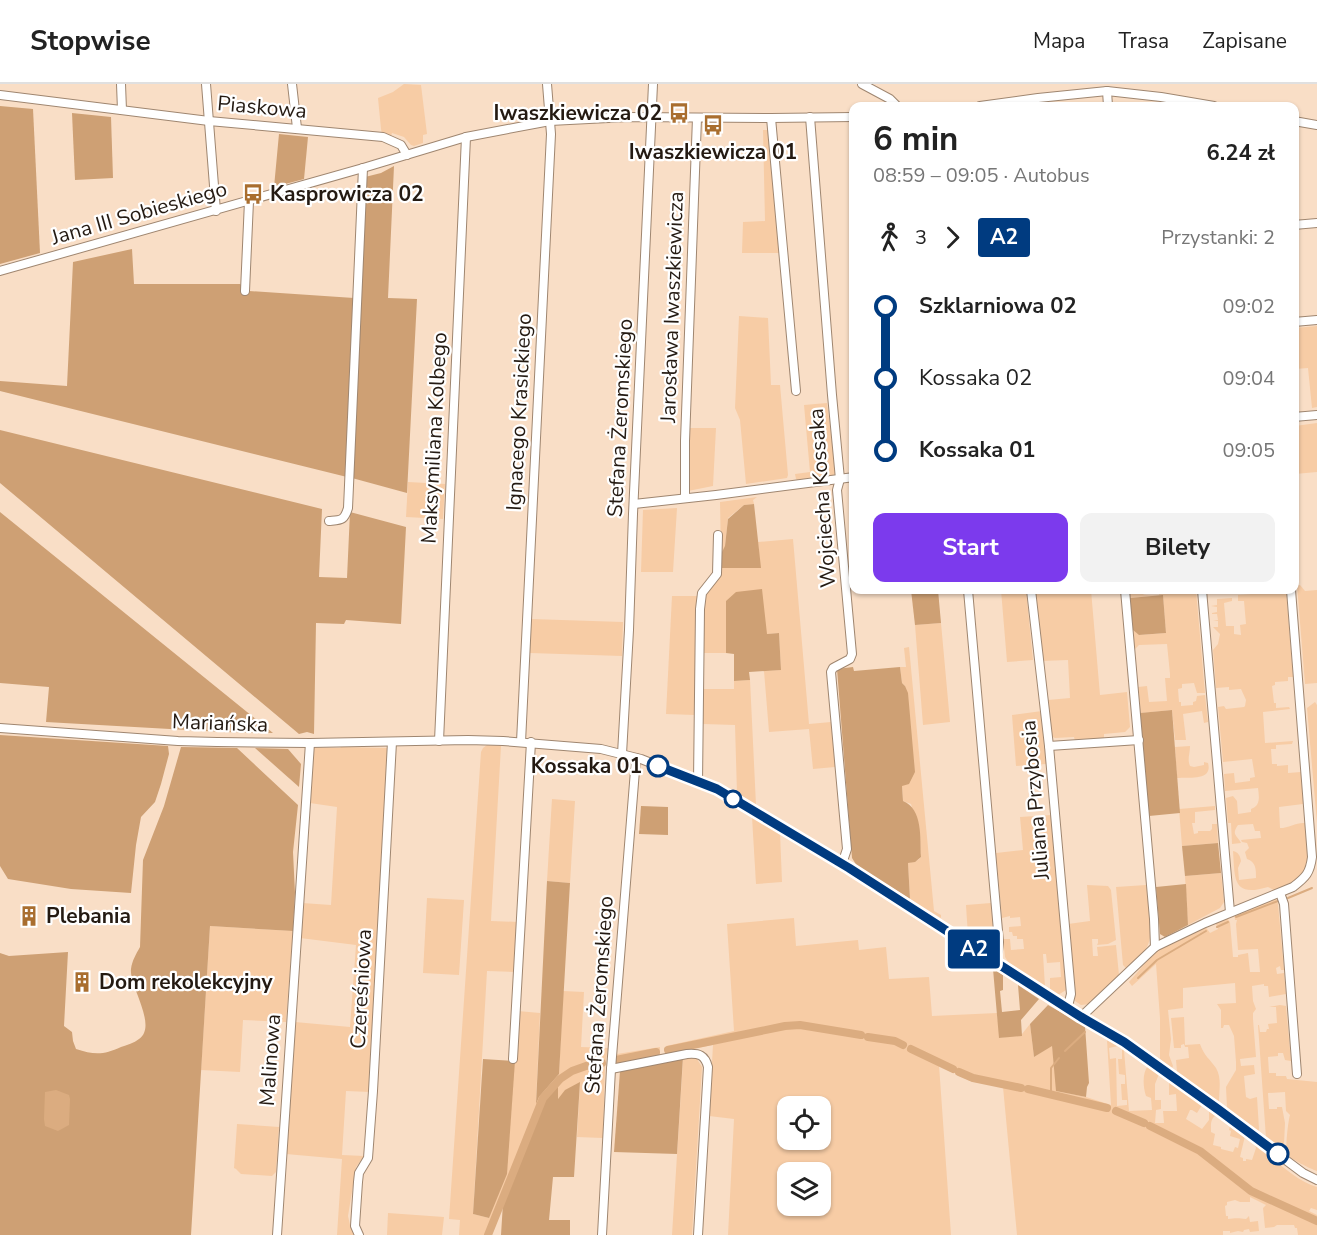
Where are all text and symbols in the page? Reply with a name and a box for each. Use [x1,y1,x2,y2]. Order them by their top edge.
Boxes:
text: Stopwise [30,22,151,60]
text: Mapa [1033,27,1085,55]
text: Trasa [1118,27,1169,55]
text: Zapisane [1202,27,1287,55]
street label: Piaskowa [216,89,308,125]
place label: Iwaszkiewicza 02 [494,99,662,127]
bus stop icon: Iwaszkiewicza 02 [667,101,691,125]
bus stop icon: Iwaszkiewicza 01 [701,113,725,137]
text: 6 min [873,117,958,162]
place label: Iwaszkiewicza 01 [629,138,797,166]
text: 6.24 zł [1207,138,1275,168]
text: 08:59 – 09:05 · Autobus [873,162,1090,189]
street label: Jana III Sobieskiego [47,175,230,252]
place label: Kasprowicza 02 [270,180,424,208]
bus stop icon: Kasprowicza 02 [241,182,265,206]
street label: Jarosława Iwaszkiewicza [654,191,690,424]
icon: walk [873,221,906,254]
icon: forward [936,221,969,254]
text: A2 [990,223,1018,251]
text: 3 [915,224,927,251]
text: Przystanki: 2 [1161,224,1275,251]
text: Szklarniowa 02 [919,291,1077,321]
text: 09:02 [1222,293,1275,320]
street label: Ignacego Krasickiego [500,313,538,511]
street label: Stefana Żeromskiego [601,318,639,518]
street label: Maksymiliana Kolbego [414,332,454,544]
text: Kossaka 02 [919,363,1032,393]
text: 09:04 [1222,365,1275,392]
street label: Wojciecha Kossaka [802,407,842,589]
text: Kossaka 01 [919,435,1036,465]
text: 09:05 [1222,437,1275,464]
button: Start [873,513,1068,582]
button: Bilety [1080,513,1275,582]
street label: Mariańska [171,707,269,739]
street label: Juliana Przybosia [1014,719,1056,882]
place label: Kossaka 01 [531,752,642,780]
marker: Kossaka 01 [647,755,669,777]
unlabelled marker [724,790,742,808]
street label: Stefana Żeromskiego [578,895,620,1095]
place label: Plebania [46,902,131,930]
building icon: Plebania [17,904,41,928]
street label: Czereśniowa [344,928,378,1050]
line badge: A2 [947,930,1001,968]
text: A2 [960,935,988,963]
place label: Dom rekolekcyjny [99,968,274,996]
building icon: Dom rekolekcyjny [70,970,94,994]
street label: Malinowa [253,1013,287,1107]
map controls [777,1096,831,1216]
button: locate [777,1096,831,1150]
unlabelled marker [1267,1143,1289,1165]
button: layers [777,1162,831,1216]

